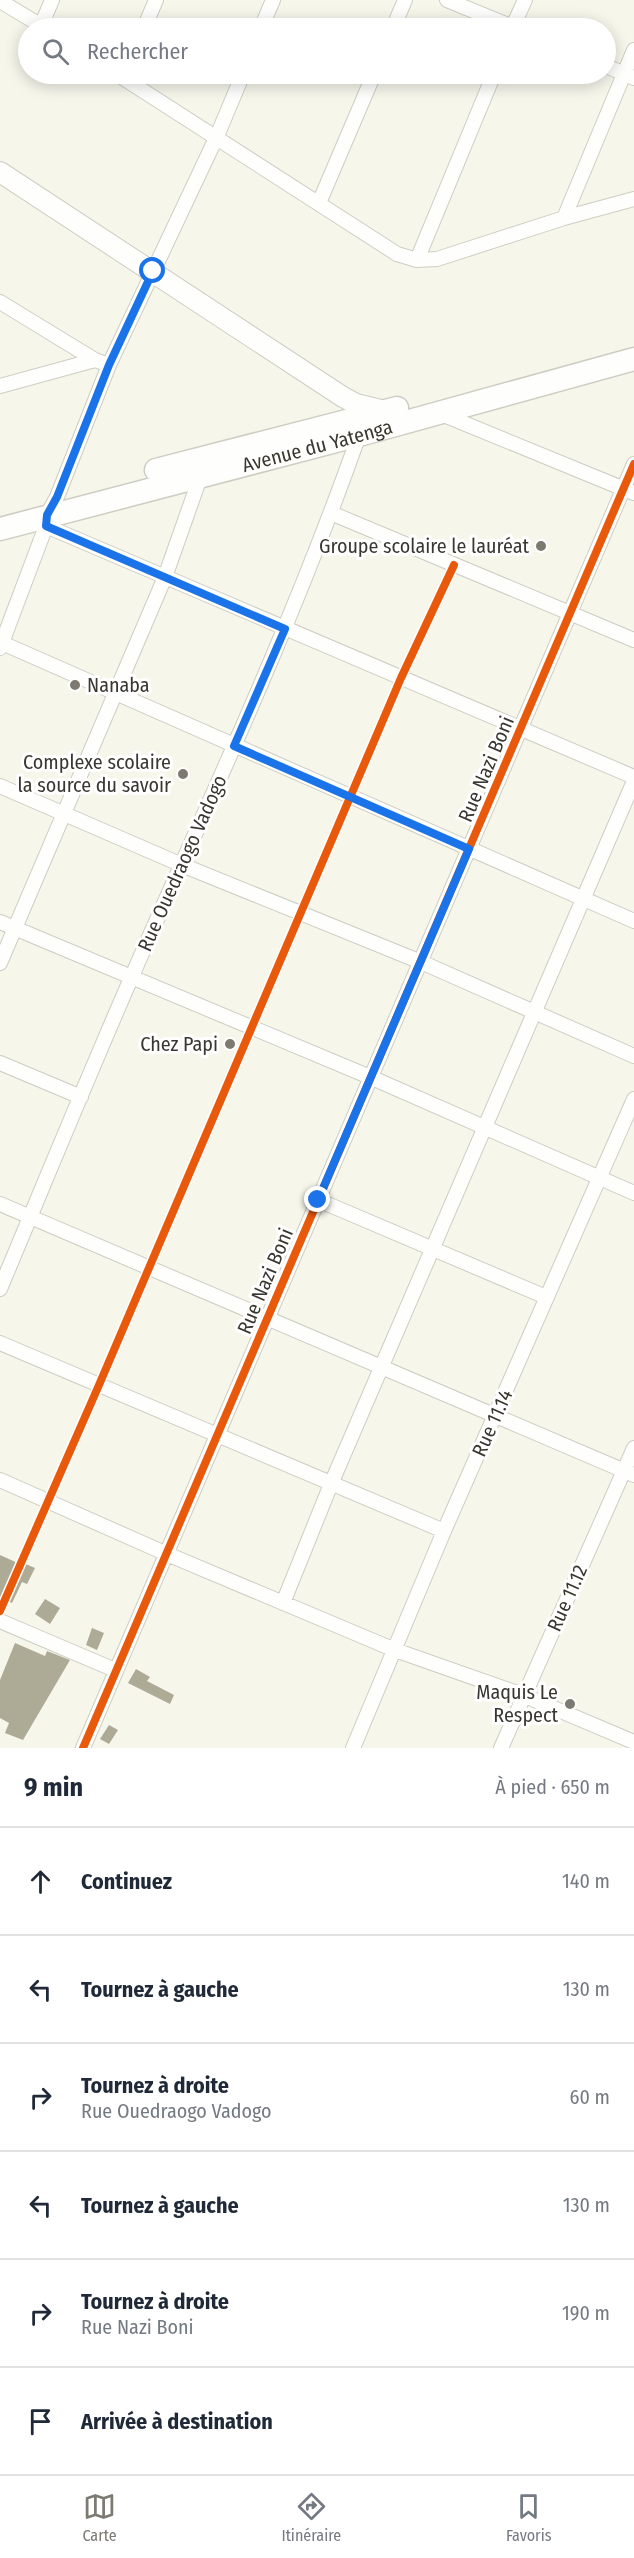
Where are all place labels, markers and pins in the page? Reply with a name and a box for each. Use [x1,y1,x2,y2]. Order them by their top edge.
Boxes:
place label: Groupe scolaire le lauréat [319,534,529,558]
marker: Groupe scolaire le lauréat [534,539,548,553]
place label: Nanaba [87,673,150,697]
marker: Nanaba [68,678,82,692]
place label: Complexe scolaire la source du savoir [17,750,171,797]
marker: Complexe scolaire la source du savoir [176,767,190,781]
place label: Chez Papi [140,1032,218,1056]
marker: Chez Papi [223,1037,237,1051]
place label: Maquis Le Respect [476,1680,558,1727]
marker: Maquis Le Respect [563,1697,577,1711]

